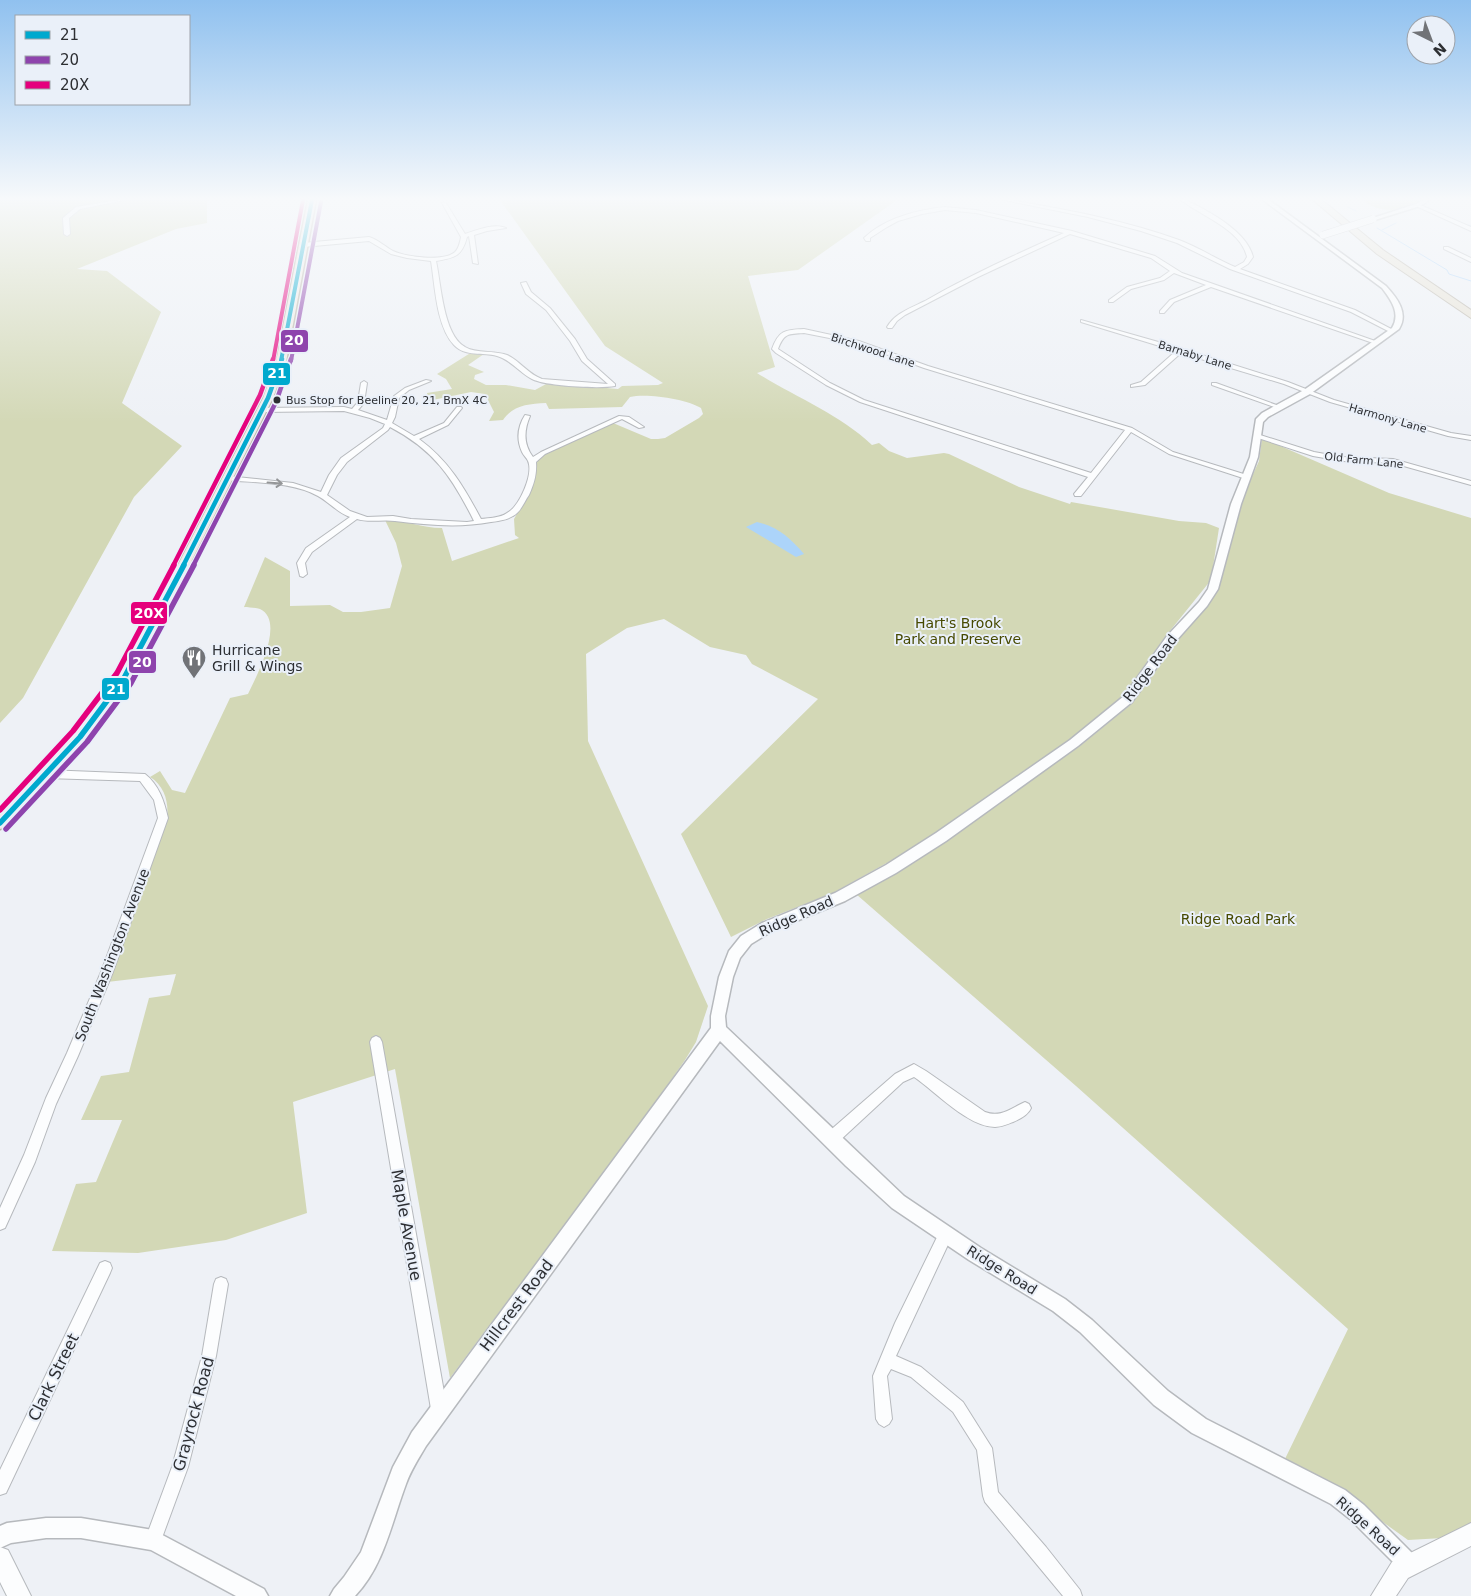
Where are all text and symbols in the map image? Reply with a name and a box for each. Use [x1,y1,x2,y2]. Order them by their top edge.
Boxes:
legend [15,15,190,105]
north arrow [1406,15,1456,65]
text: 21 [60,26,79,44]
text: N [1430,40,1449,60]
text: 20 [60,51,79,69]
text: 20X [60,76,89,94]
line badge: 20 [280,329,309,353]
street label: Birchwood Lane [829,331,917,370]
text: 20 [284,332,304,348]
street label: Barnaby Lane [1157,338,1233,373]
line badge: 21 [262,362,291,386]
text: 21 [267,365,287,381]
place label: Bus Stop for Beeline 20, 21, BmX 4C [286,394,488,407]
marker: Bus Stop for Beeline 20, 21, BmX 4C [272,395,282,405]
street label: Harmony Lane [1347,401,1429,436]
street label: Old Farm Lane [1324,450,1404,471]
one-way arrow [267,479,283,488]
line badge: 20X [130,601,168,625]
text: 20X [134,605,164,621]
park label: Hart's Brook Park and Preserve [895,615,1021,647]
street label: Ridge Road [1120,631,1180,705]
place label: Hurricane Grill & Wings [212,642,303,674]
restaurant icon: Hurricane Grill & Wings [181,645,207,679]
line badge: 20 [128,650,157,674]
text: 20 [132,654,152,670]
line badge: 21 [101,677,130,701]
text: 21 [106,681,126,697]
street label: South Washington Avenue [72,866,152,1044]
street label: Ridge Road [756,893,836,939]
park label: Ridge Road Park [1181,911,1296,927]
street label: Maple Avenue [387,1168,426,1282]
street label: Ridge Road [964,1242,1040,1298]
street label: Hillcrest Road [476,1256,557,1355]
street label: Clark Street [24,1330,83,1424]
street label: Grayrock Road [169,1355,218,1473]
street label: Ridge Road [1333,1493,1403,1559]

